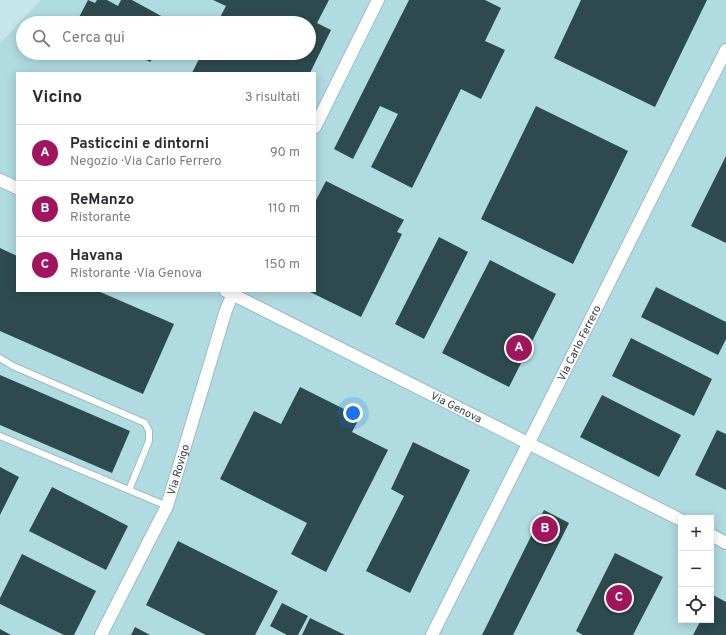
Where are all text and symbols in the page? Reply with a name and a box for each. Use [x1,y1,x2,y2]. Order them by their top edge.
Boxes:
search box [16,16,316,60]
icon: search [30,27,52,49]
text: Cerca qui [62,29,125,48]
text: Vicino [32,87,82,109]
text: 3 risultati [245,90,300,106]
text: Pasticcini e dintorni [70,135,209,154]
text: A [40,145,50,161]
text: 90 m [270,145,300,161]
text: Negozio · Via Carlo Ferrero [70,154,222,170]
text: ReManzo [70,191,134,210]
text: B [41,201,49,217]
text: 110 m [268,201,300,217]
text: Ristorante [70,210,131,226]
text: Havana [70,247,123,266]
text: C [41,257,49,273]
text: 150 m [265,257,300,273]
text: Ristorante · Via Genova [70,266,202,282]
street label: Via Carlo Ferrero [555,303,605,384]
pin: A [506,333,532,363]
street label: Via Genova [428,389,484,427]
your location [343,403,363,423]
street label: Via Rovigo [165,443,193,497]
pin: B [532,514,558,544]
map controls [678,515,714,623]
button: + [678,515,714,551]
button: − [678,551,714,587]
pin: C [606,583,632,613]
button: locate [678,587,714,623]

